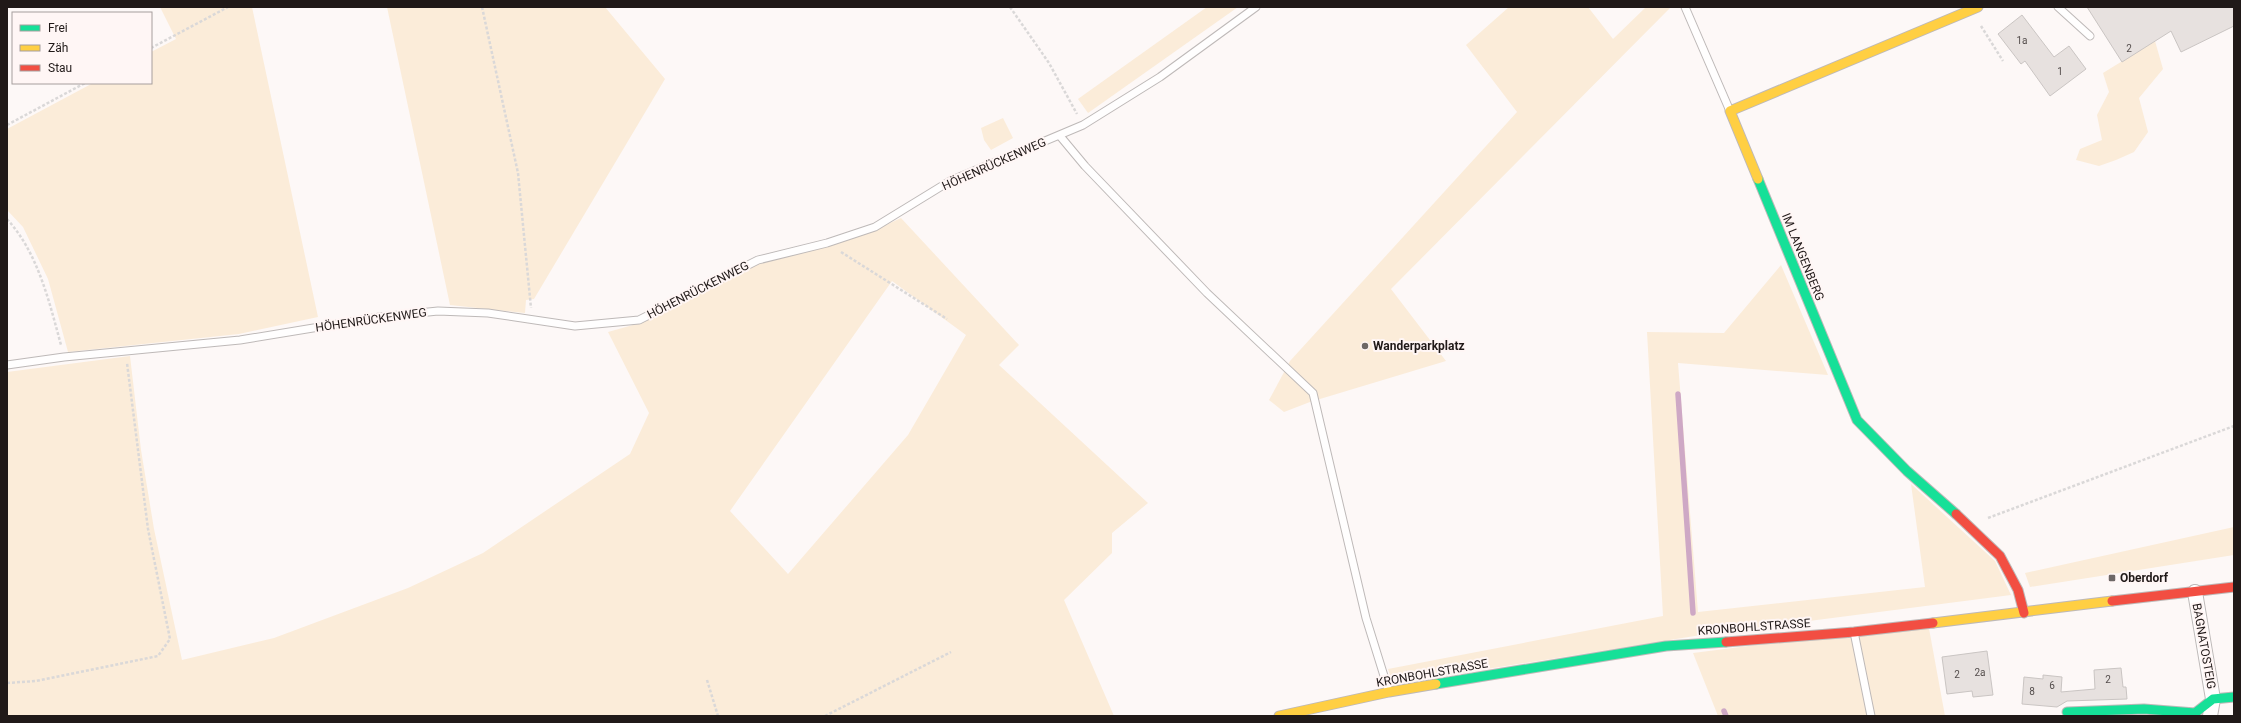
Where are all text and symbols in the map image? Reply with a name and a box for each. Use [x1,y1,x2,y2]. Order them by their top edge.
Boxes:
legend [12,12,152,84]
text: Frei [48,21,68,35]
house number: 1a [2016,35,2028,46]
text: Zäh [48,41,68,55]
house number: 2 [2126,43,2132,54]
text: Stau [48,61,72,75]
house number: 1 [2057,66,2063,77]
street label: HÖHENRÜCKENWEG [939,134,1048,193]
street label: IM LANGENBERG [1779,211,1827,303]
street label: HÖHENRÜCKENWEG [644,257,751,322]
street label: HÖHENRÜCKENWEG [314,304,428,335]
place label: Wanderparkplatz [1373,339,1465,353]
marker: Wanderparkplatz [1360,341,1370,351]
place label: Oberdorf [2120,571,2169,585]
marker: Oberdorf [2107,573,2117,583]
street label: BAGNATOSTEIG [2190,602,2218,690]
street label: KRONBOHLSTRASSE [1697,616,1811,638]
street label: KRONBOHLSTRASSE [1375,656,1489,690]
house number: 2a [1974,667,1986,678]
house number: 2 [1954,669,1960,680]
house number: 2 [2105,674,2111,685]
house number: 6 [2049,680,2055,691]
house number: 8 [2029,686,2035,697]

